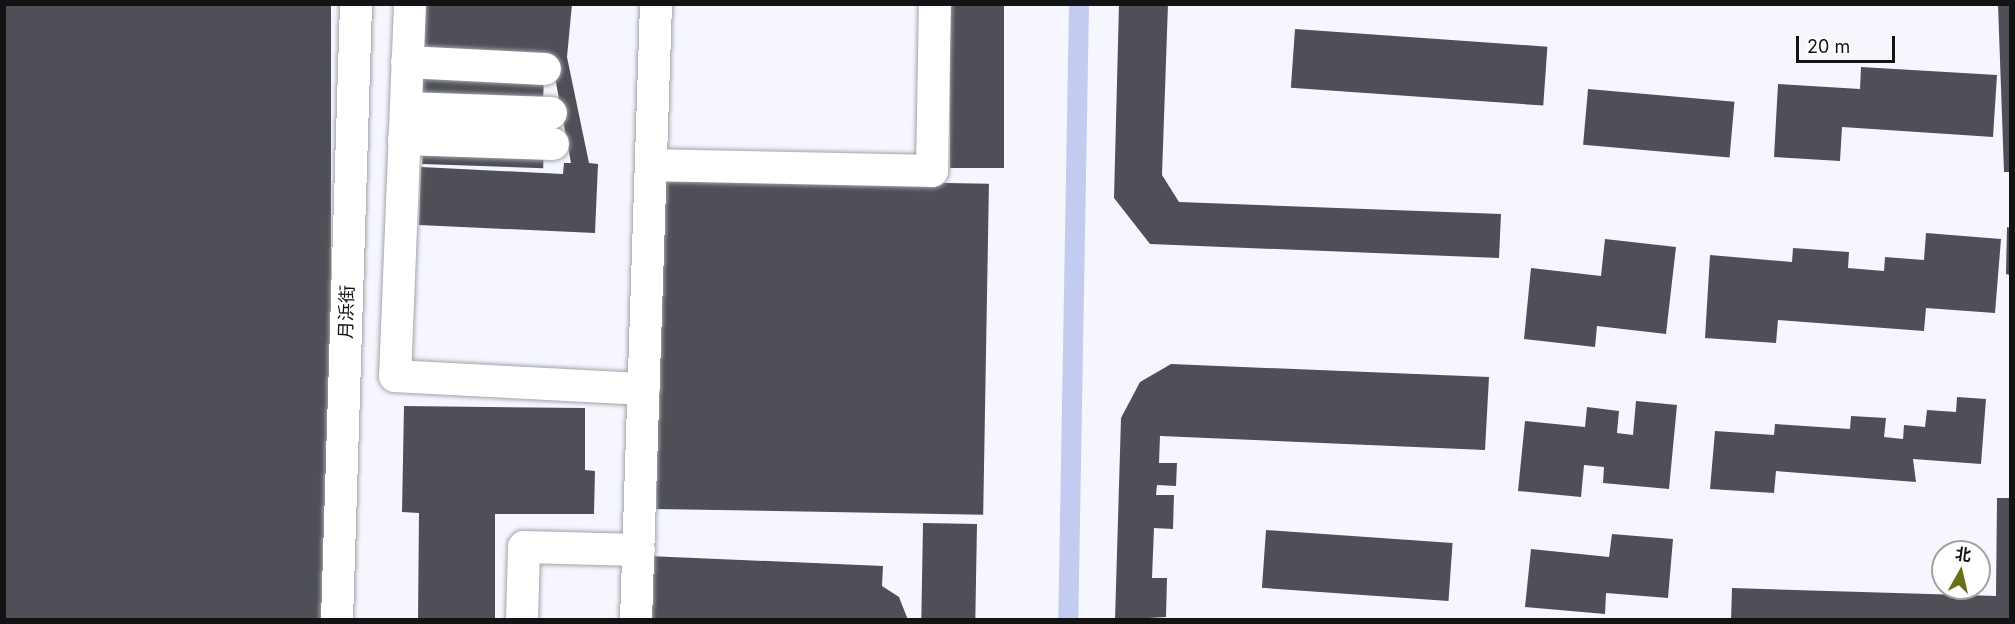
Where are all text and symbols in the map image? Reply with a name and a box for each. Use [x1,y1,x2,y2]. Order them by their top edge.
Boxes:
scale bar [1799,24,1898,62]
text: 20 m [1807,36,1850,57]
street label: 月浜街 [335,285,359,339]
north arrow [1931,540,1991,600]
text: 北 [1954,543,1973,565]

